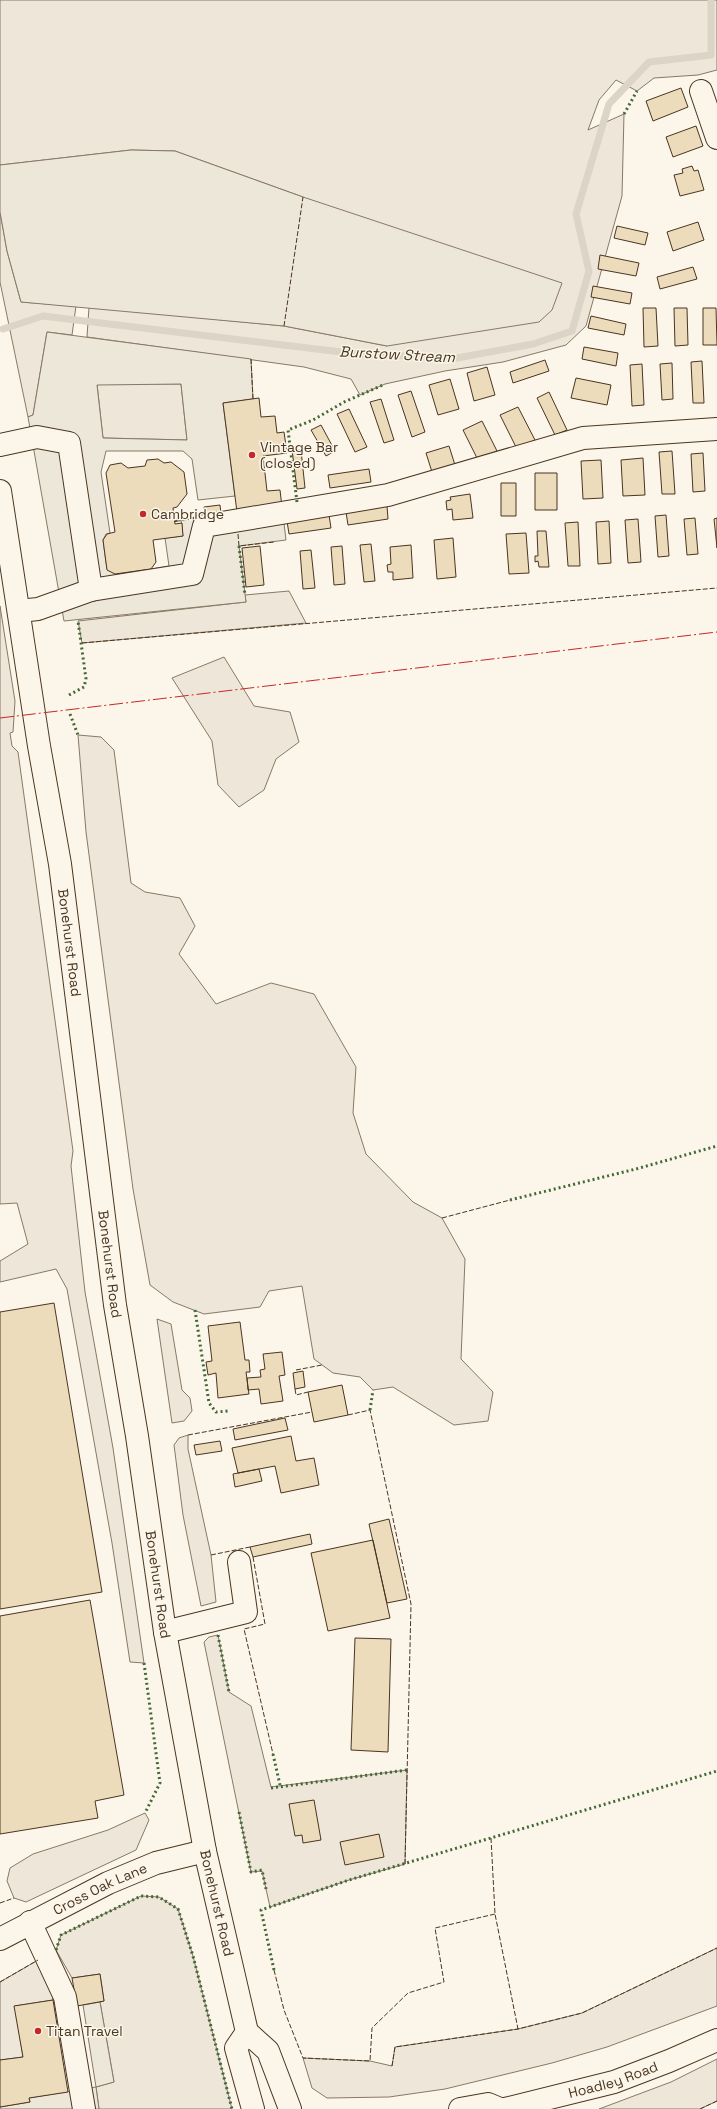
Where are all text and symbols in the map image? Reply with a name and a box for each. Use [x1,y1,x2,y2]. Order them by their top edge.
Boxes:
water label: Burstow Stream [339,341,456,367]
place label: Vintage Bar (closed) [260,438,338,472]
marker: Vintage Bar (closed) [247,450,257,460]
place label: Cambridge [151,505,224,523]
marker: Cambridge [138,509,148,519]
street label: Bonehurst Road [54,888,85,998]
street label: Bonehurst Road [94,1209,126,1319]
street label: Bonehurst Road [142,1529,175,1640]
street label: Bonehurst Road [196,1848,238,1958]
street label: Cross Oak Lane [50,1859,150,1919]
place label: Titan Travel [46,2022,123,2040]
marker: Titan Travel [33,2026,43,2036]
street label: Hoadley Road [566,2057,660,2102]

